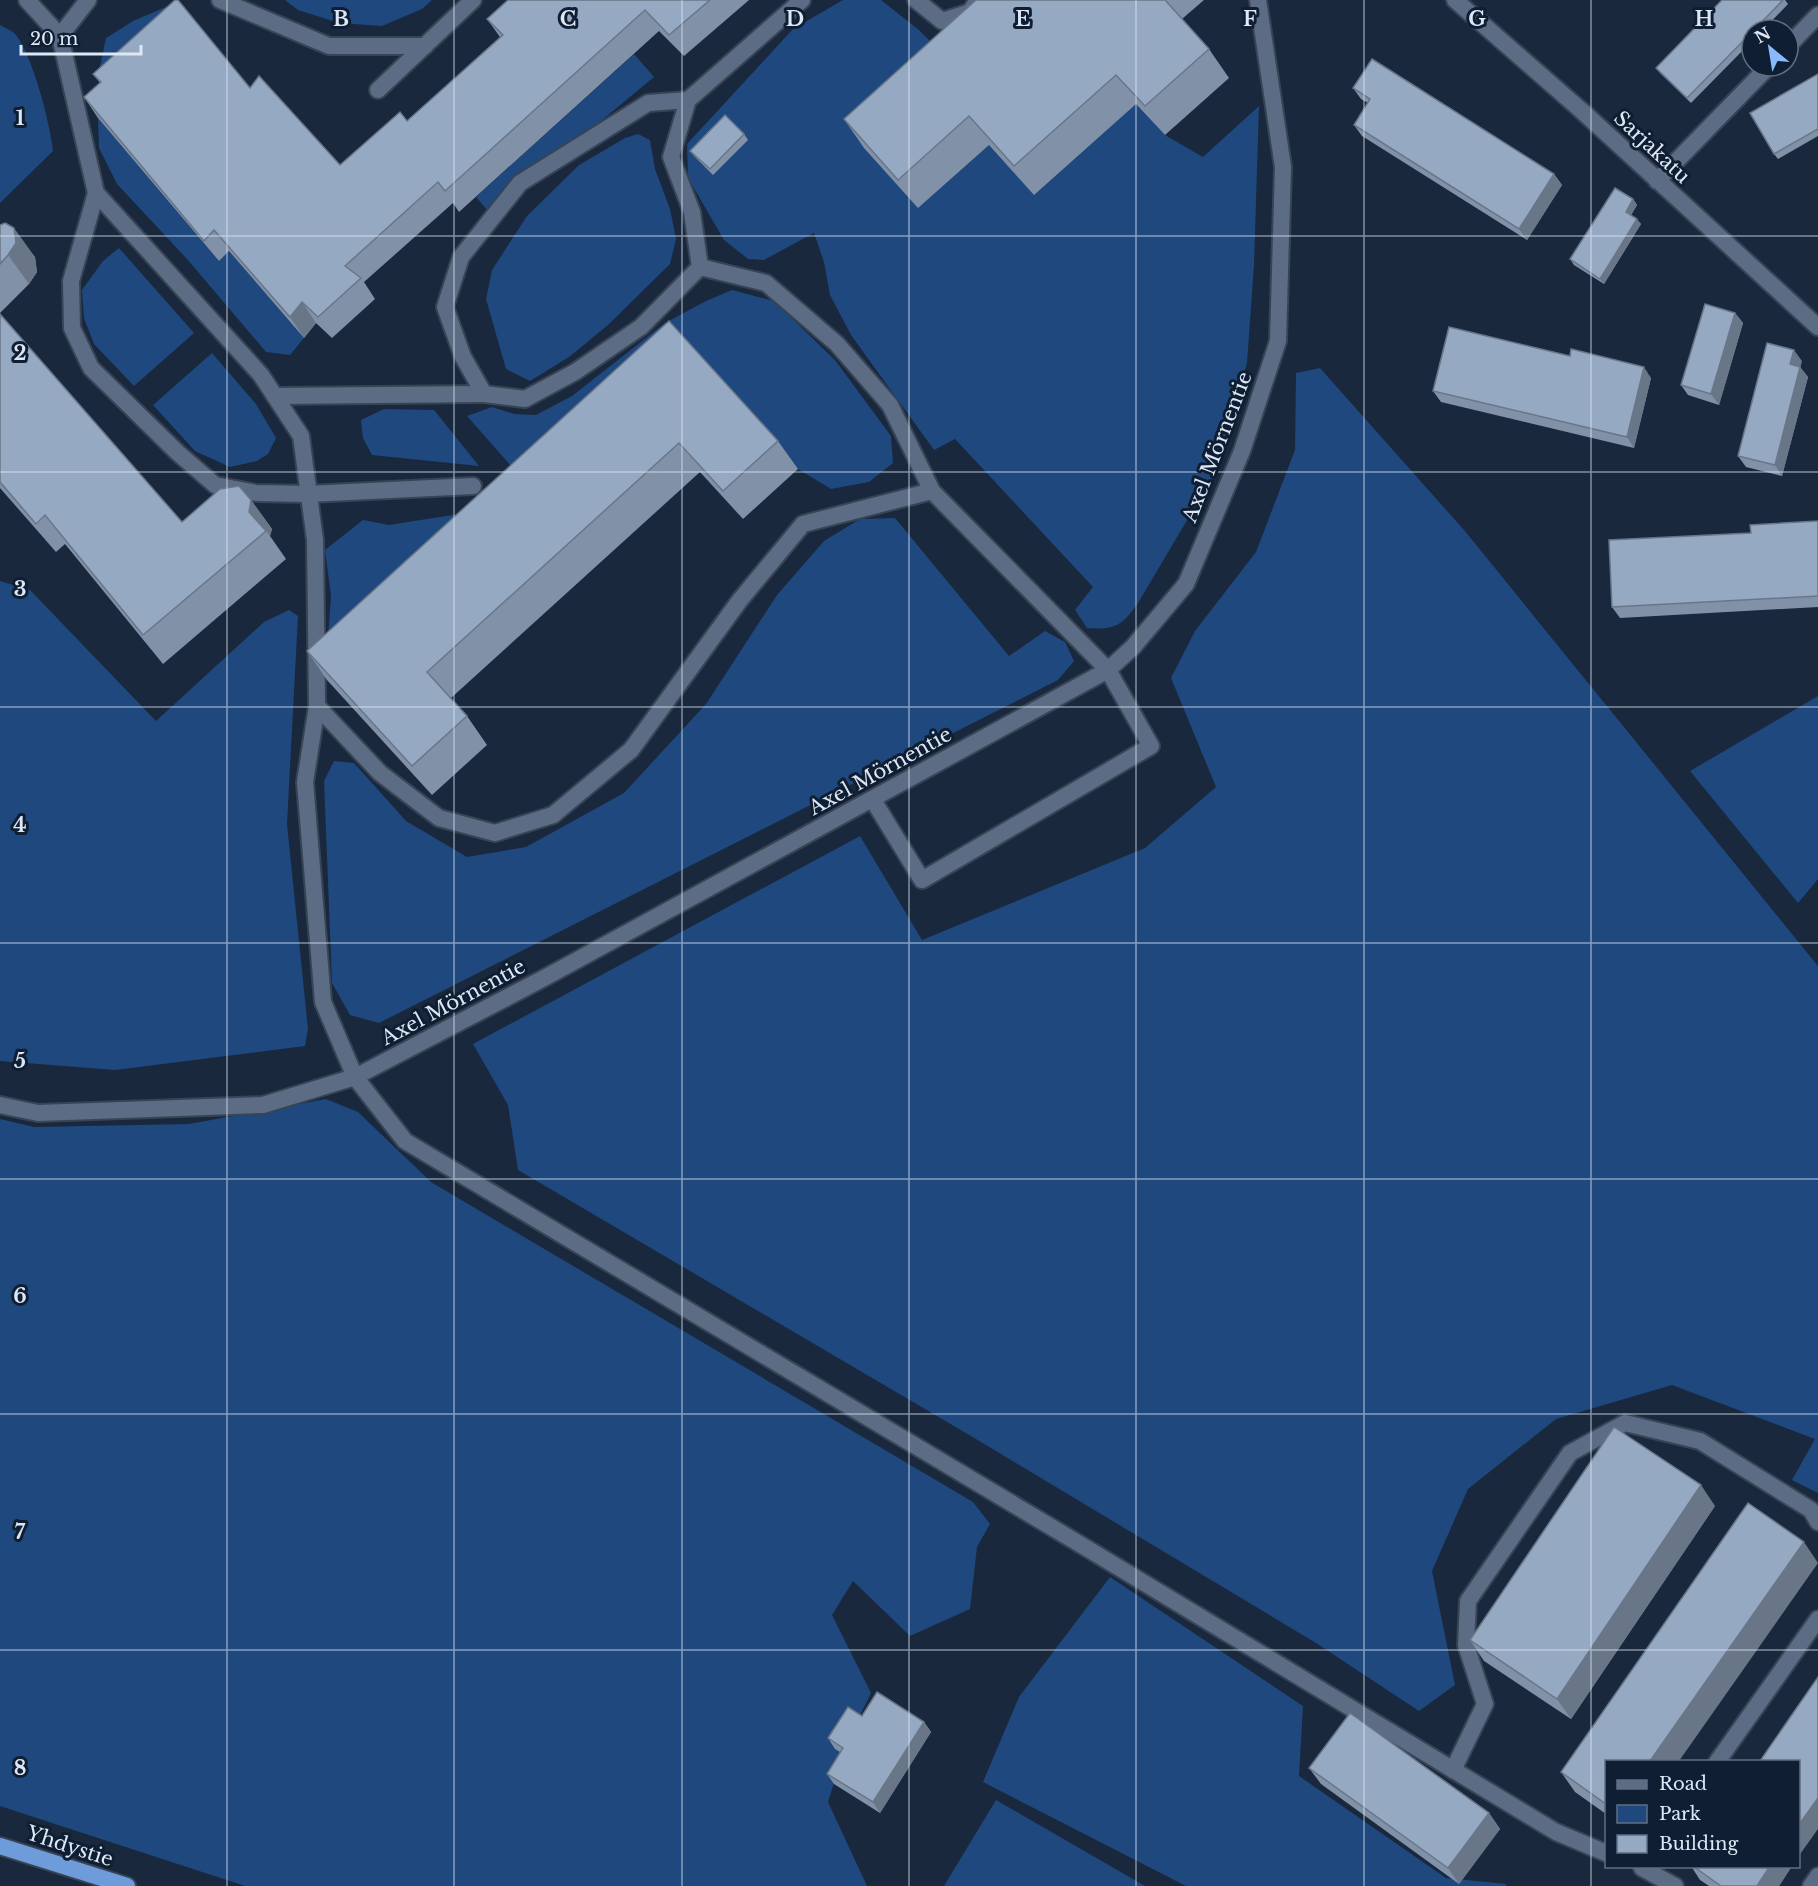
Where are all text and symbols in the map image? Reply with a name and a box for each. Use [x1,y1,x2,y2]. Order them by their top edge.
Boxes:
text: B [333,7,349,31]
text: C [560,7,576,31]
text: D [786,7,804,31]
text: E [1015,7,1031,31]
text: F [1243,7,1257,31]
text: G [1468,7,1486,31]
text: H [1695,7,1714,31]
scale bar [21,18,141,56]
north arrow [1740,18,1800,78]
text: N [1751,23,1774,47]
text: 20 m [30,28,78,50]
text: 1 [16,106,25,130]
street label: Sarjakatu [1609,106,1695,188]
text: 2 [13,341,27,365]
street label: Axel Mörnentie [1177,368,1257,527]
text: 3 [14,577,26,601]
street label: Axel Mörnentie [804,722,956,821]
text: 4 [13,813,27,837]
street label: Axel Mörnentie [376,954,529,1051]
text: 5 [14,1049,26,1073]
text: 6 [13,1284,27,1308]
text: 7 [15,1520,26,1544]
text: 8 [14,1756,26,1780]
legend [1605,1760,1800,1868]
text: Road [1659,1773,1707,1795]
text: Park [1659,1803,1701,1825]
street label: Yhdystie [23,1820,116,1871]
text: Building [1659,1833,1738,1855]

